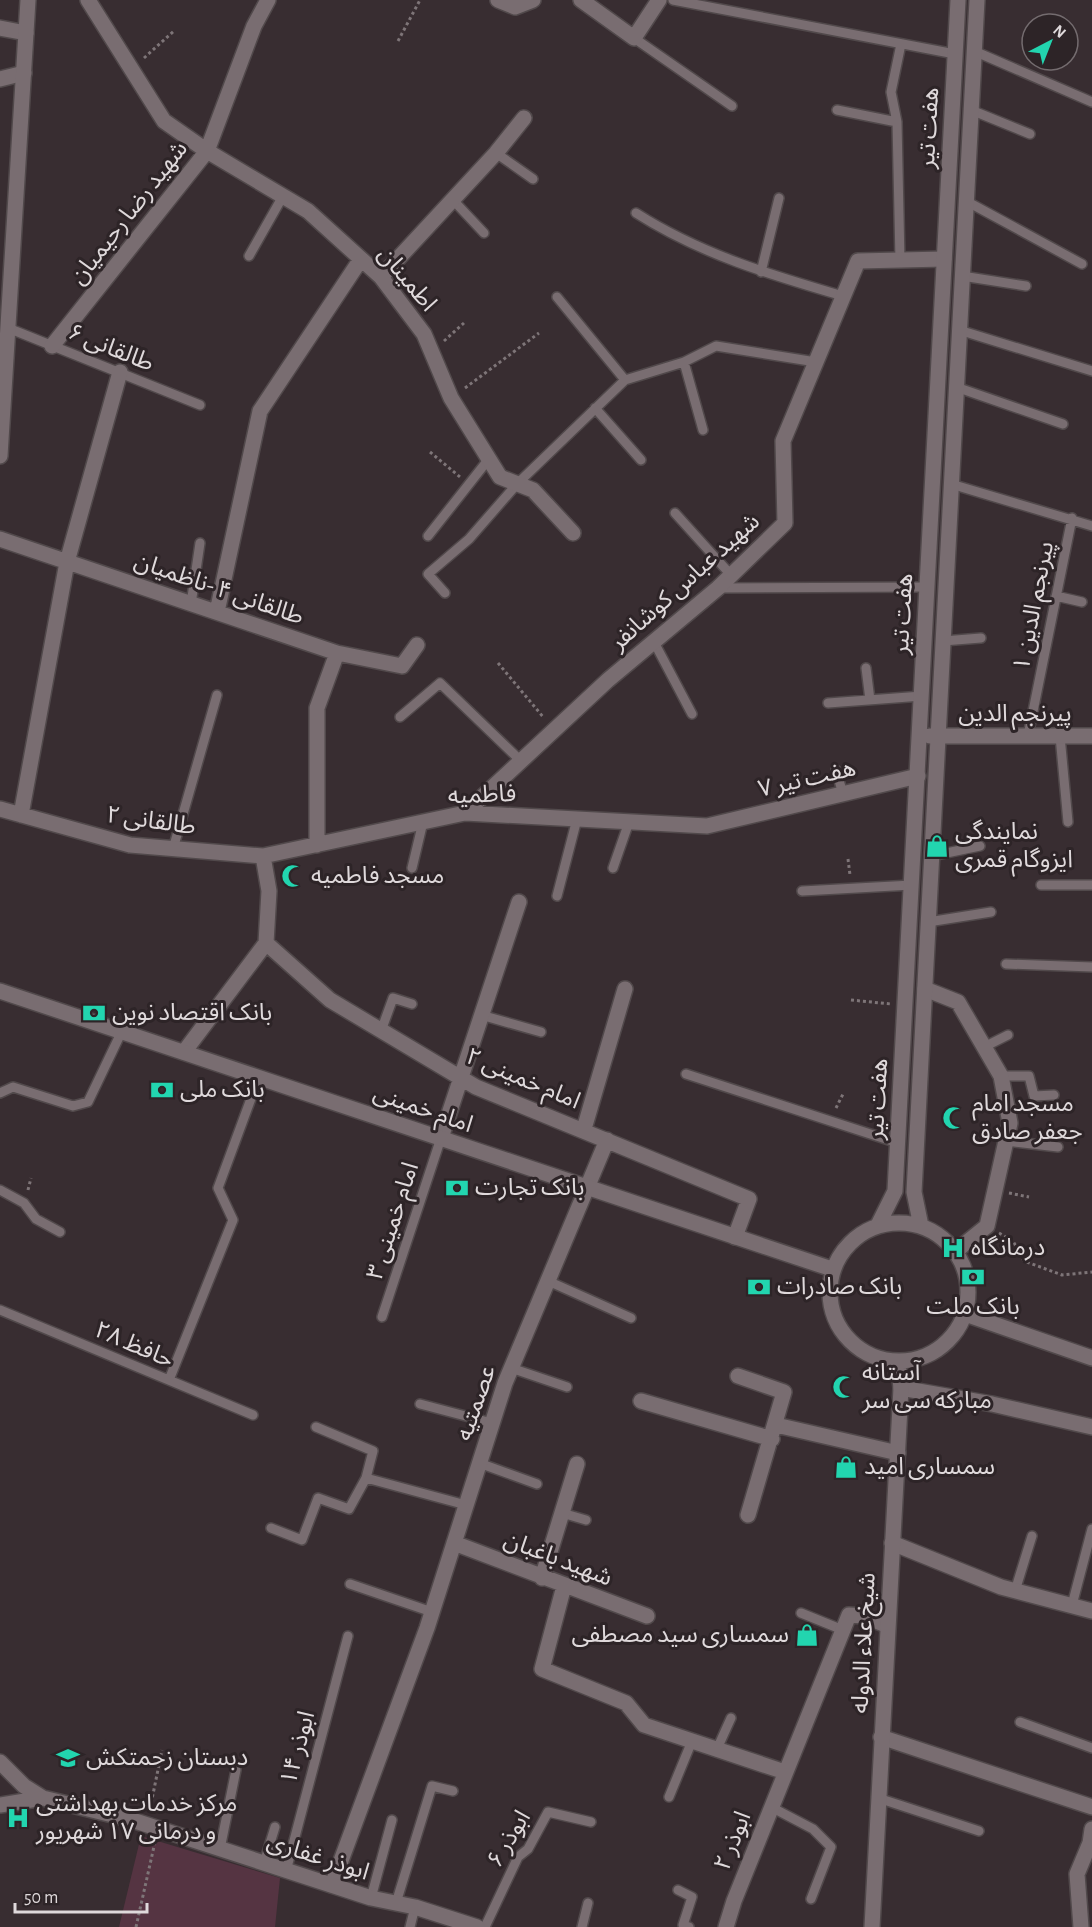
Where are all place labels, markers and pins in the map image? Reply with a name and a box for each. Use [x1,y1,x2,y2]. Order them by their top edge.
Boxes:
place label: نمایندگی ایزوگام قمری [955,819,1073,877]
shop icon: نمایندگی ایزوگام قمری [924,833,950,859]
mosque icon: مسجد فاطمیه [280,863,306,889]
place label: مسجد فاطمیه [311,864,444,888]
bank icon: بانک اقتصاد نوین [81,1000,107,1026]
place label: بانک اقتصاد نوین [112,1001,272,1026]
bank icon: بانک ملی [149,1077,175,1103]
place label: بانک ملی [180,1078,265,1102]
place label: مسجد امام جعفر صادق [972,1092,1083,1145]
mosque icon: مسجد امام جعفر صادق [941,1105,967,1131]
bank icon: بانک تجارت [444,1175,470,1201]
place label: بانک تجارت [475,1176,584,1201]
hospital icon: درمانگاه [940,1235,966,1261]
place label: درمانگاه [971,1235,1045,1261]
bank icon: بانک ملت [960,1264,986,1290]
bank icon: بانک صادرات [746,1274,772,1300]
place label: بانک صادرات [777,1275,902,1300]
place label: بانک ملت [926,1295,1020,1319]
place label: آستانه مبارکه سی سر [861,1359,992,1414]
mosque icon: آستانه مبارکه سی سر [831,1374,857,1400]
shop icon: سمساری امید [833,1454,859,1480]
place label: سمساری امید [864,1455,995,1480]
shop icon: سمساری سید مصطفی [794,1622,820,1648]
place label: سمساری سید مصطفی [571,1623,789,1648]
school or university icon: دبستان زحمتکش [55,1745,81,1771]
place label: دبستان زحمتکش [86,1746,248,1771]
place label: مرکز خدمات بهداشتی و درمانی ۱۷ شهریور [35,1792,237,1845]
hospital icon: مرکز خدمات بهداشتی و درمانی ۱۷ شهریور [5,1805,31,1831]

